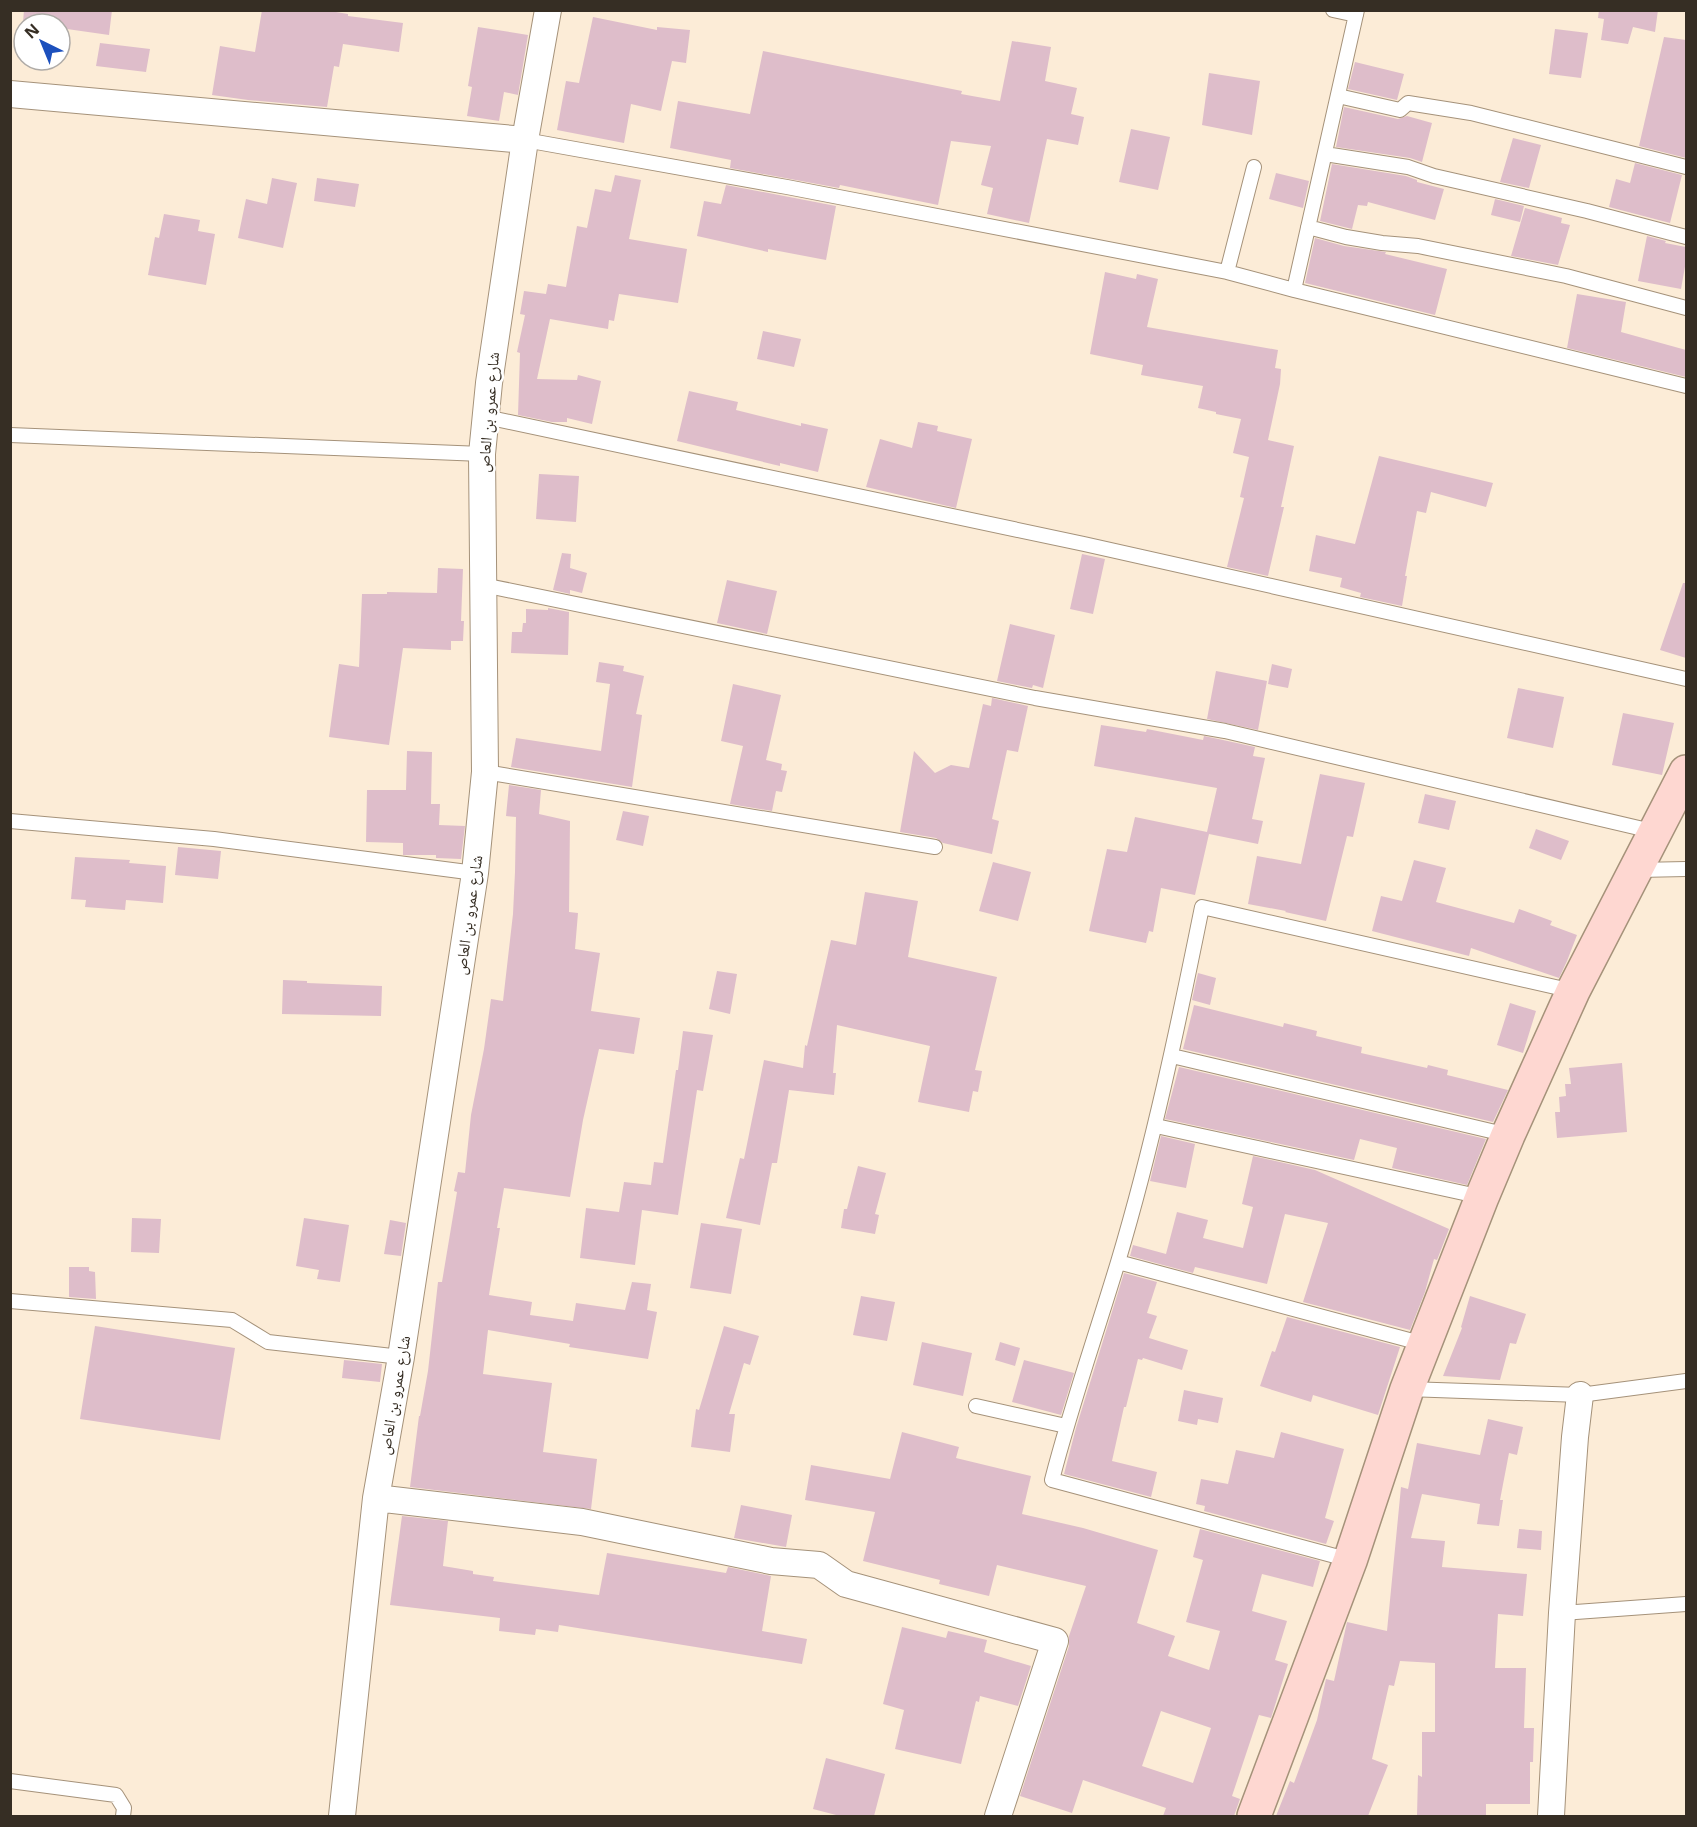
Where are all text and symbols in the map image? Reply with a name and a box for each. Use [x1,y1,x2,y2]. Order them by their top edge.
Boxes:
north arrow [12,12,72,72]
text: N [20,19,44,44]
street label: شارع عمرو بن العاص [472,351,504,473]
street label: شارع عمرو بن العاص [449,854,487,976]
street label: شارع عمرو بن العاص [373,1334,415,1456]

